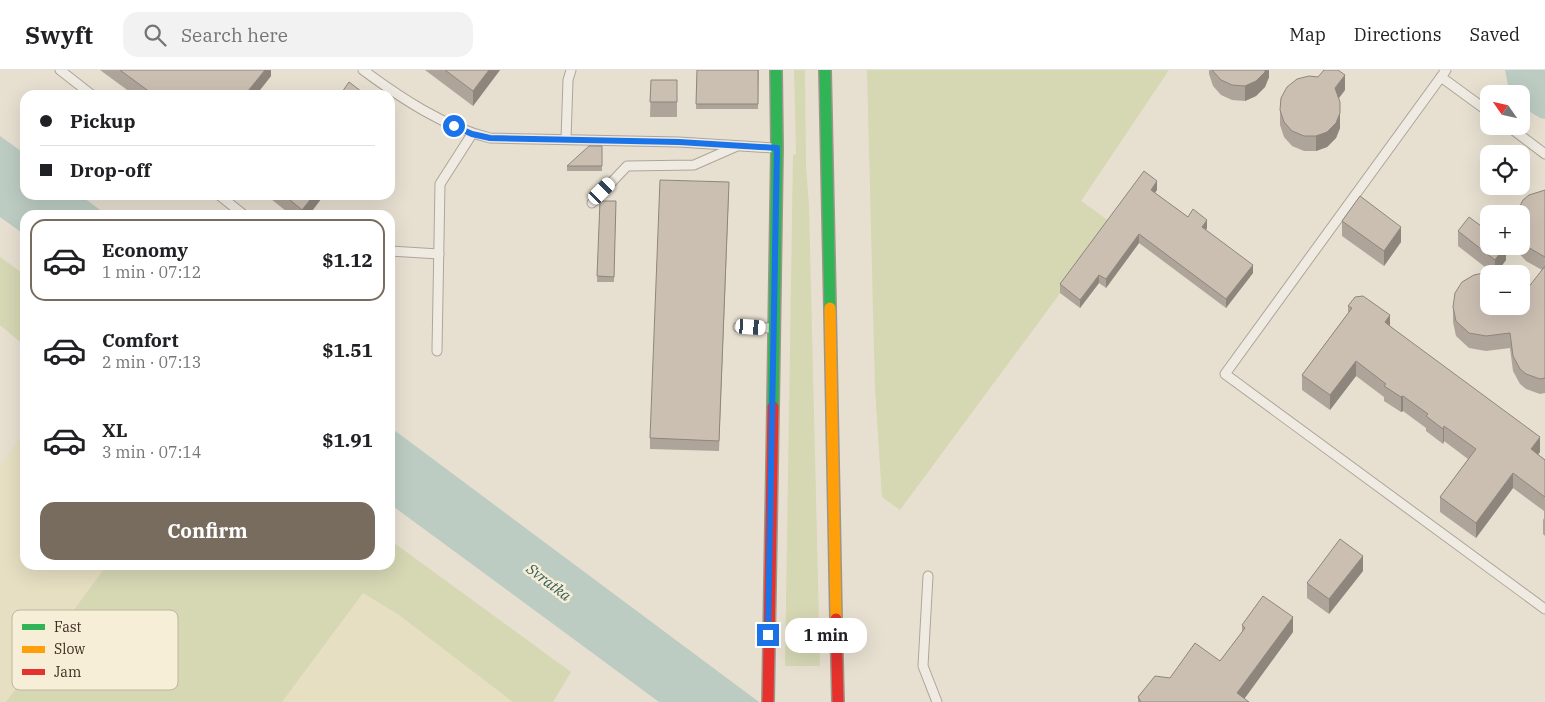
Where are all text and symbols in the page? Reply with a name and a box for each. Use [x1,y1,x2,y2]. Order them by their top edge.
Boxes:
search box [123,12,473,57]
text: Swyft [25,19,93,51]
icon: search [141,21,169,49]
text: Search here [181,23,288,47]
text: Map [1289,23,1326,46]
text: Directions [1354,23,1442,46]
text: Saved [1470,23,1520,46]
north arrow [1480,85,1530,135]
map controls [1480,85,1530,315]
text: Pickup [70,109,135,133]
route start [443,115,465,137]
button: locate [1480,145,1530,195]
text: Drop-off [70,158,151,182]
car [586,175,617,207]
button: + [1480,205,1530,255]
icon: car [42,238,87,283]
text: Economy [102,238,188,262]
text: $1.12 [322,248,373,272]
text: 1 min · 07:12 [102,262,201,282]
button: − [1480,265,1530,315]
car [735,318,766,336]
icon: car [42,328,87,373]
text: Comfort [102,328,179,352]
text: $1.51 [322,338,373,362]
text: 2 min · 07:13 [102,352,201,372]
icon: car [42,418,87,463]
text: XL [102,418,128,442]
text: $1.91 [322,428,373,452]
text: 3 min · 07:14 [102,442,201,462]
button: Confirm [40,502,375,560]
water label: Svratka [522,558,576,605]
legend [12,610,178,690]
text: Fast [54,618,82,636]
callout: 1 min [786,618,868,652]
route end [757,624,779,646]
text: 1 min [804,625,848,645]
text: Slow [54,640,85,658]
text: Jam [54,663,81,681]

